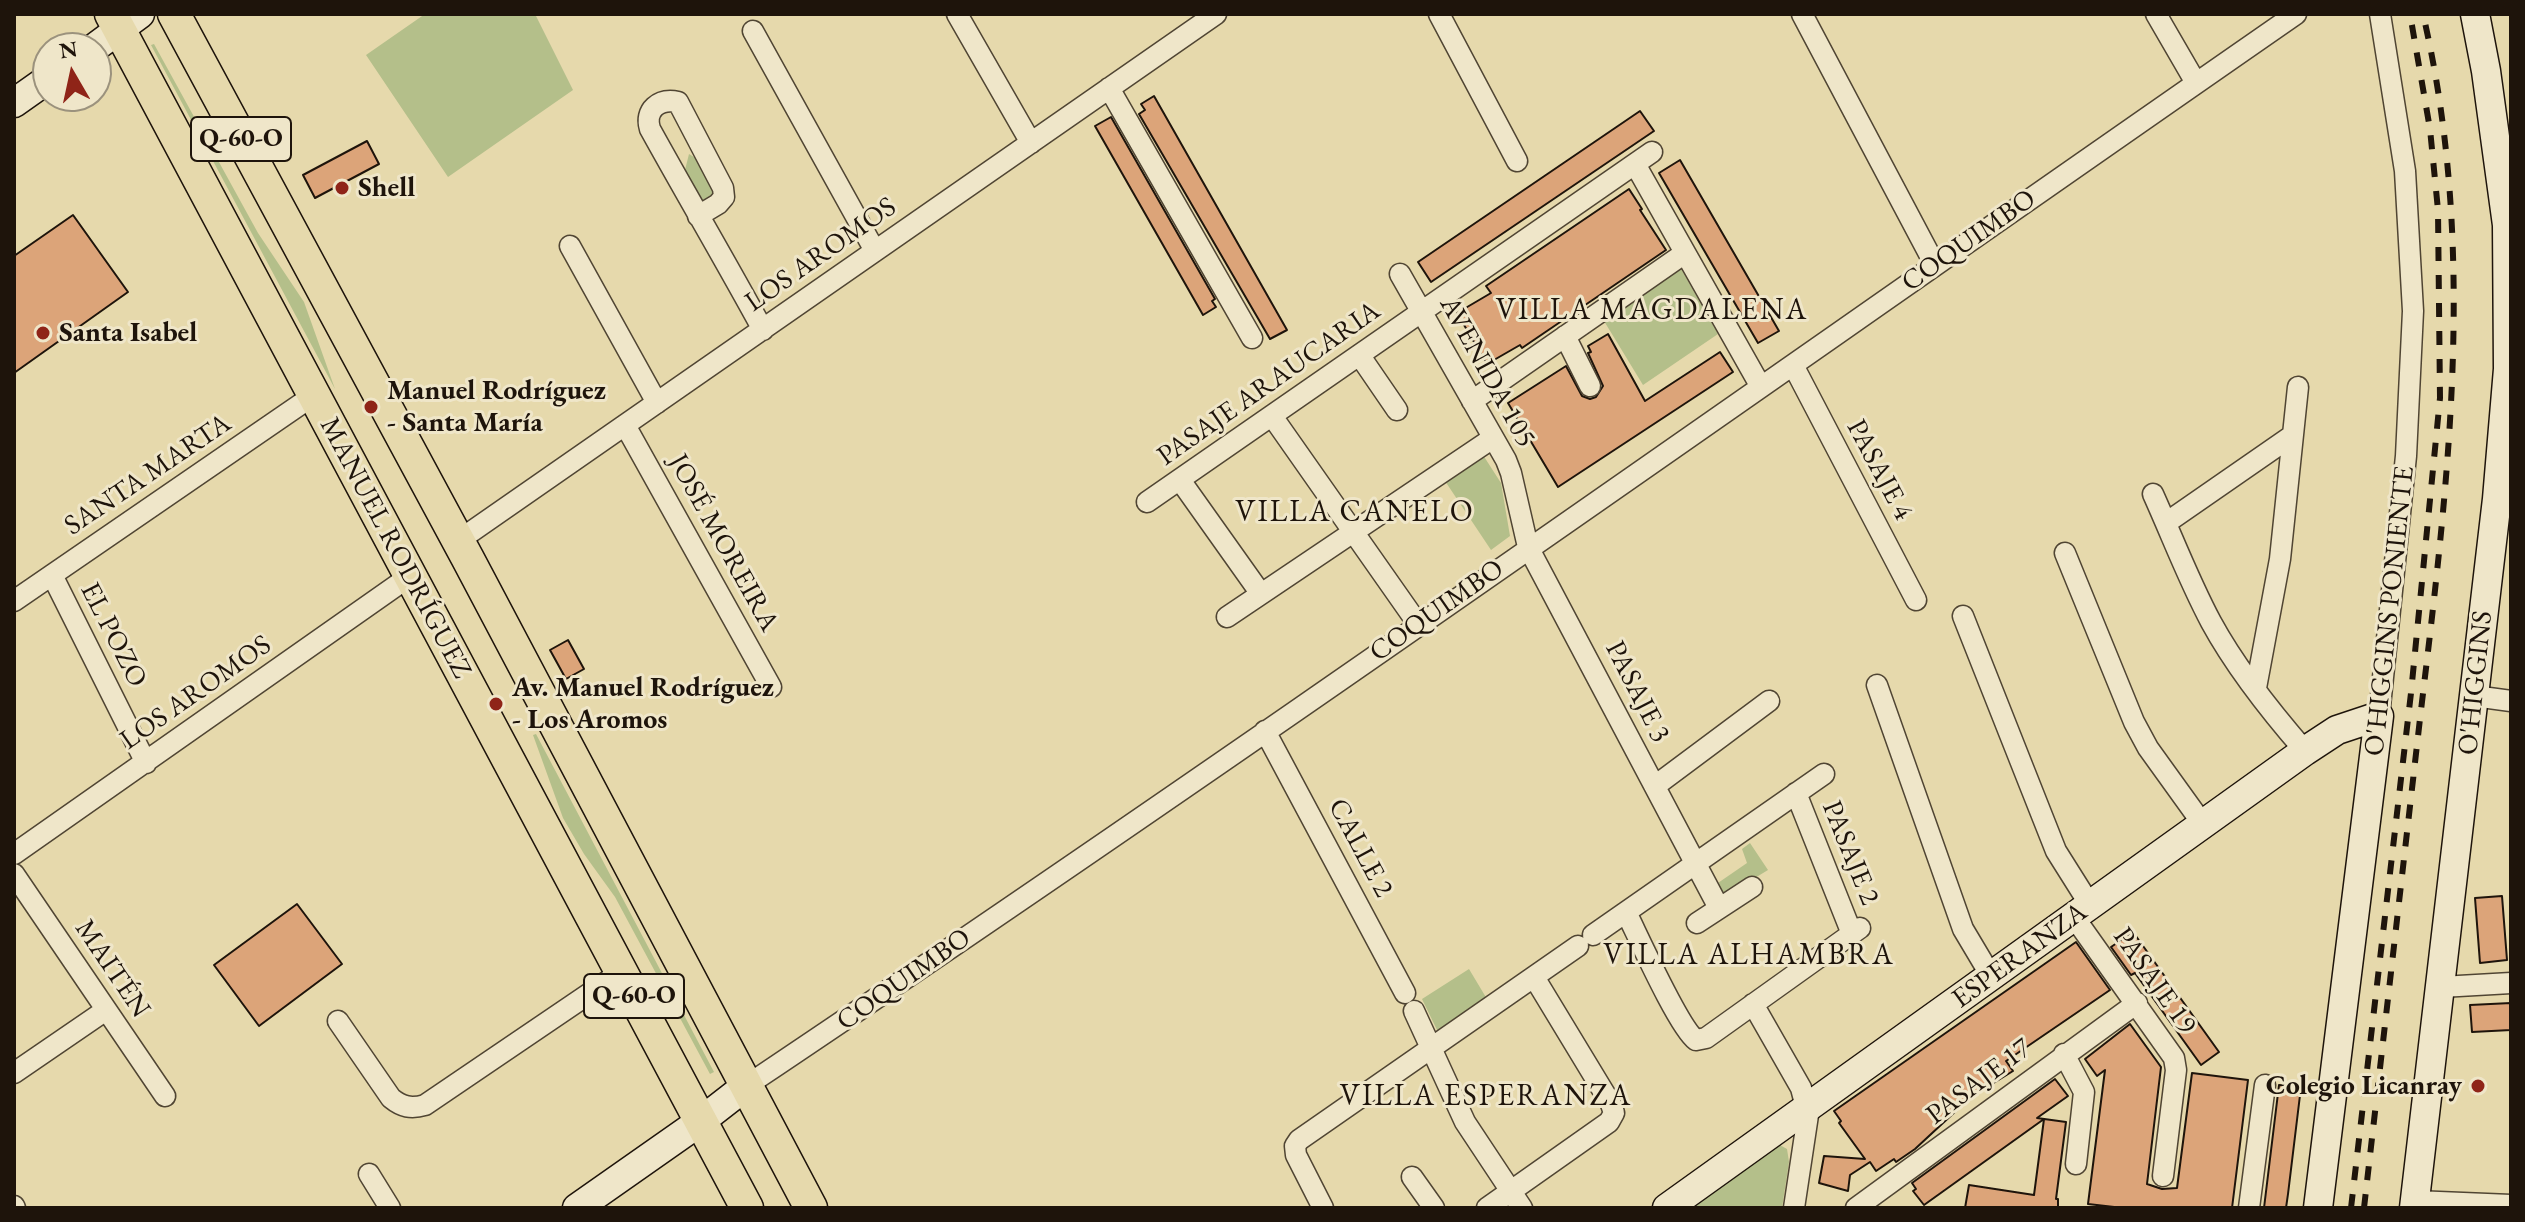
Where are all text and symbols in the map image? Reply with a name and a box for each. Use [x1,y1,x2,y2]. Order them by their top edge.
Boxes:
north arrow [32,32,112,112]
text: N [57,34,80,65]
road number: Q-60-O [191,117,291,161]
place label: Shell [358,171,415,205]
marker: Shell [333,179,351,197]
street label: COQUIMBO [1896,183,2042,299]
street label: LOS AROMOS [739,191,903,319]
street label: AVENIDA 105 [1432,291,1542,453]
district label: VILLA MAGDALENA [1496,293,1808,329]
street label: PASAJE ARAUCARIA [1151,294,1387,474]
place label: Santa Isabel [59,316,197,350]
marker: Santa Isabel [34,324,52,342]
place label: Manuel Rodríguez - Santa María [387,374,606,440]
marker: Manuel Rodríguez - Santa María [362,398,380,416]
street label: SANTA MARTA [58,407,238,543]
street label: MANUEL RODRÍGUEZ [312,412,478,684]
street label: PASAJE 4 [1839,414,1919,526]
street label: JOSÉ MOREIRA [660,448,786,638]
street label: O'HIGGINS PONIENTE [2358,464,2422,758]
district label: VILLA CANELO [1235,495,1475,531]
street label: COQUIMBO [1364,553,1510,669]
street label: EL POZO [72,577,154,693]
street label: O'HIGGINS [2452,609,2500,757]
street label: LOS AROMOS [114,629,278,757]
street label: PASAJE 3 [1597,636,1677,748]
place label: Av. Manuel Rodríguez - Los Aromos [512,671,774,737]
marker: Av. Manuel Rodríguez - Los Aromos [487,695,505,713]
street label: CALLE 2 [1320,793,1400,903]
street label: PASAJE 2 [1814,796,1886,910]
street label: ESPERANZA [1946,896,2094,1016]
street label: MAITÉN [67,914,157,1024]
street label: PASAJE 19 [2105,921,2203,1041]
street label: COQUIMBO [831,922,977,1038]
district label: VILLA ALHAMBRA [1603,938,1895,974]
road number: Q-60-O [584,974,684,1018]
street label: PASAJE 17 [1920,1032,2038,1132]
place label: Colegio Licanray [2266,1069,2462,1103]
marker: Colegio Licanray [2469,1077,2487,1095]
district label: VILLA ESPERANZA [1340,1079,1632,1115]

